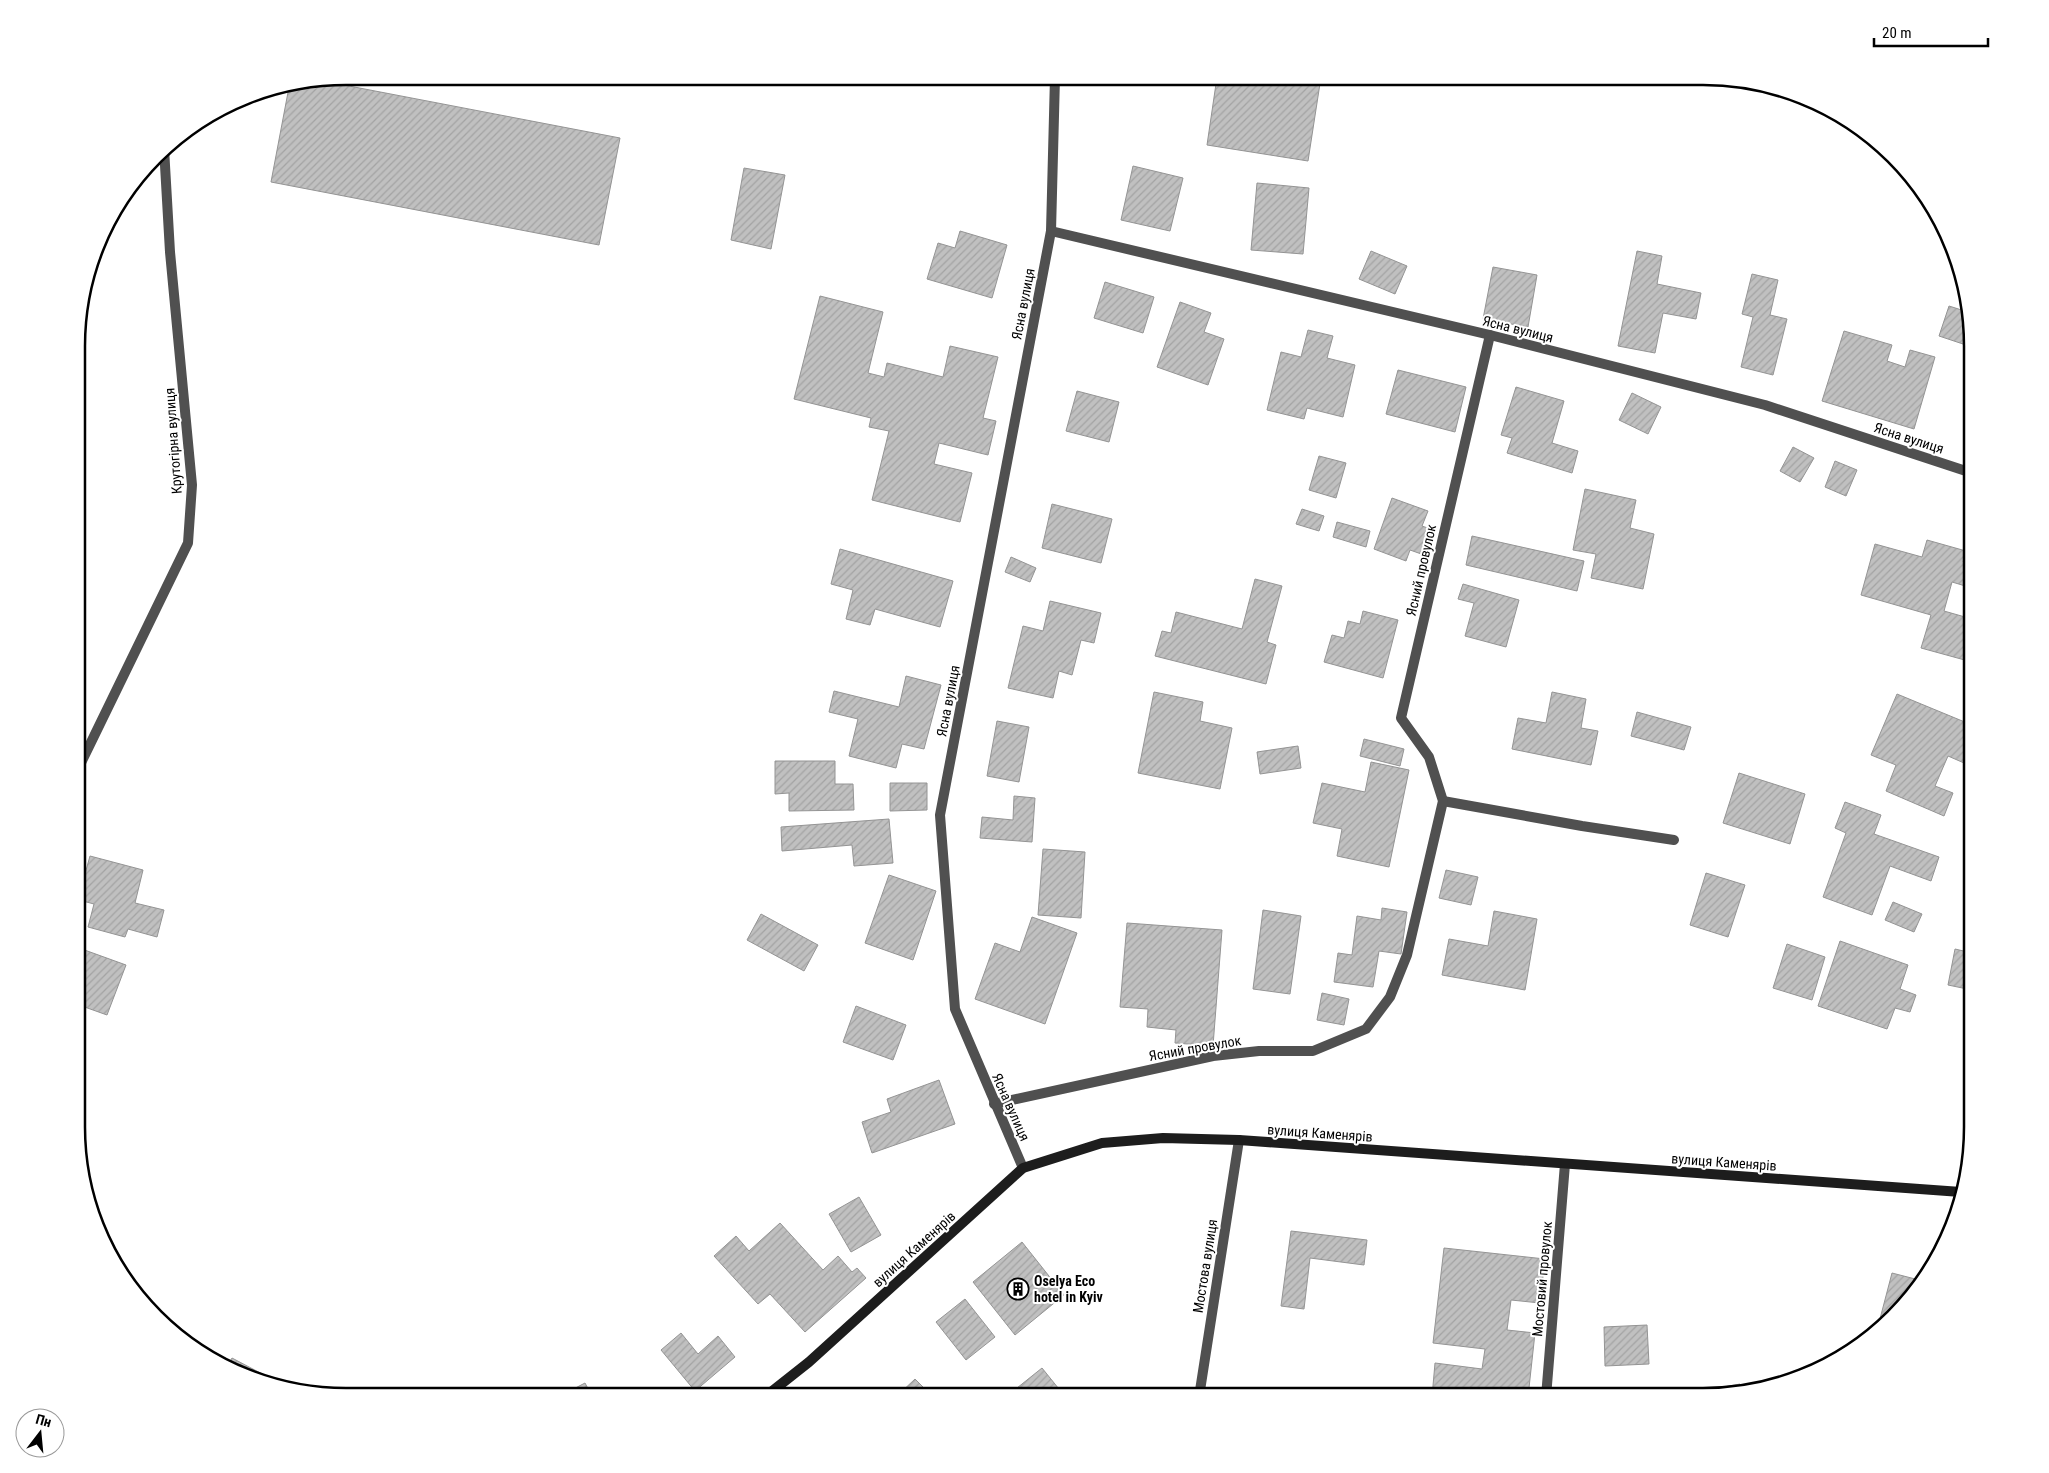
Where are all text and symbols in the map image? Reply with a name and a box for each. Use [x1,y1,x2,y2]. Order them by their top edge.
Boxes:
scale bar [1874,15,1988,47]
text: 20 m [1882,24,1912,42]
street label: Ясна вулиця [1008,267,1038,341]
street label: Ясна вулиця [1481,312,1555,346]
street label: Крутогірна вулиця [161,387,185,495]
street label: Ясна вулиця [1872,419,1946,457]
street label: Ясний провулок [1403,522,1439,617]
street label: Ясна вулиця [933,664,963,738]
street label: Ясний провулок [1148,1032,1243,1064]
street label: Ясна вулиця [989,1071,1033,1143]
street label: вулиця Каменярів [1267,1121,1373,1145]
street label: вулиця Каменярів [1671,1150,1777,1174]
street label: вулиця Каменярів [869,1208,959,1290]
street label: Мостова вулиця [1190,1218,1220,1314]
street label: Мостовий провулок [1529,1220,1555,1337]
place label: Oselya Eco hotel in Kyiv [1034,1273,1103,1305]
building icon: Oselya Eco hotel in Kyiv [1006,1277,1030,1301]
north arrow [15,1408,65,1458]
text: Пн [34,1411,53,1430]

